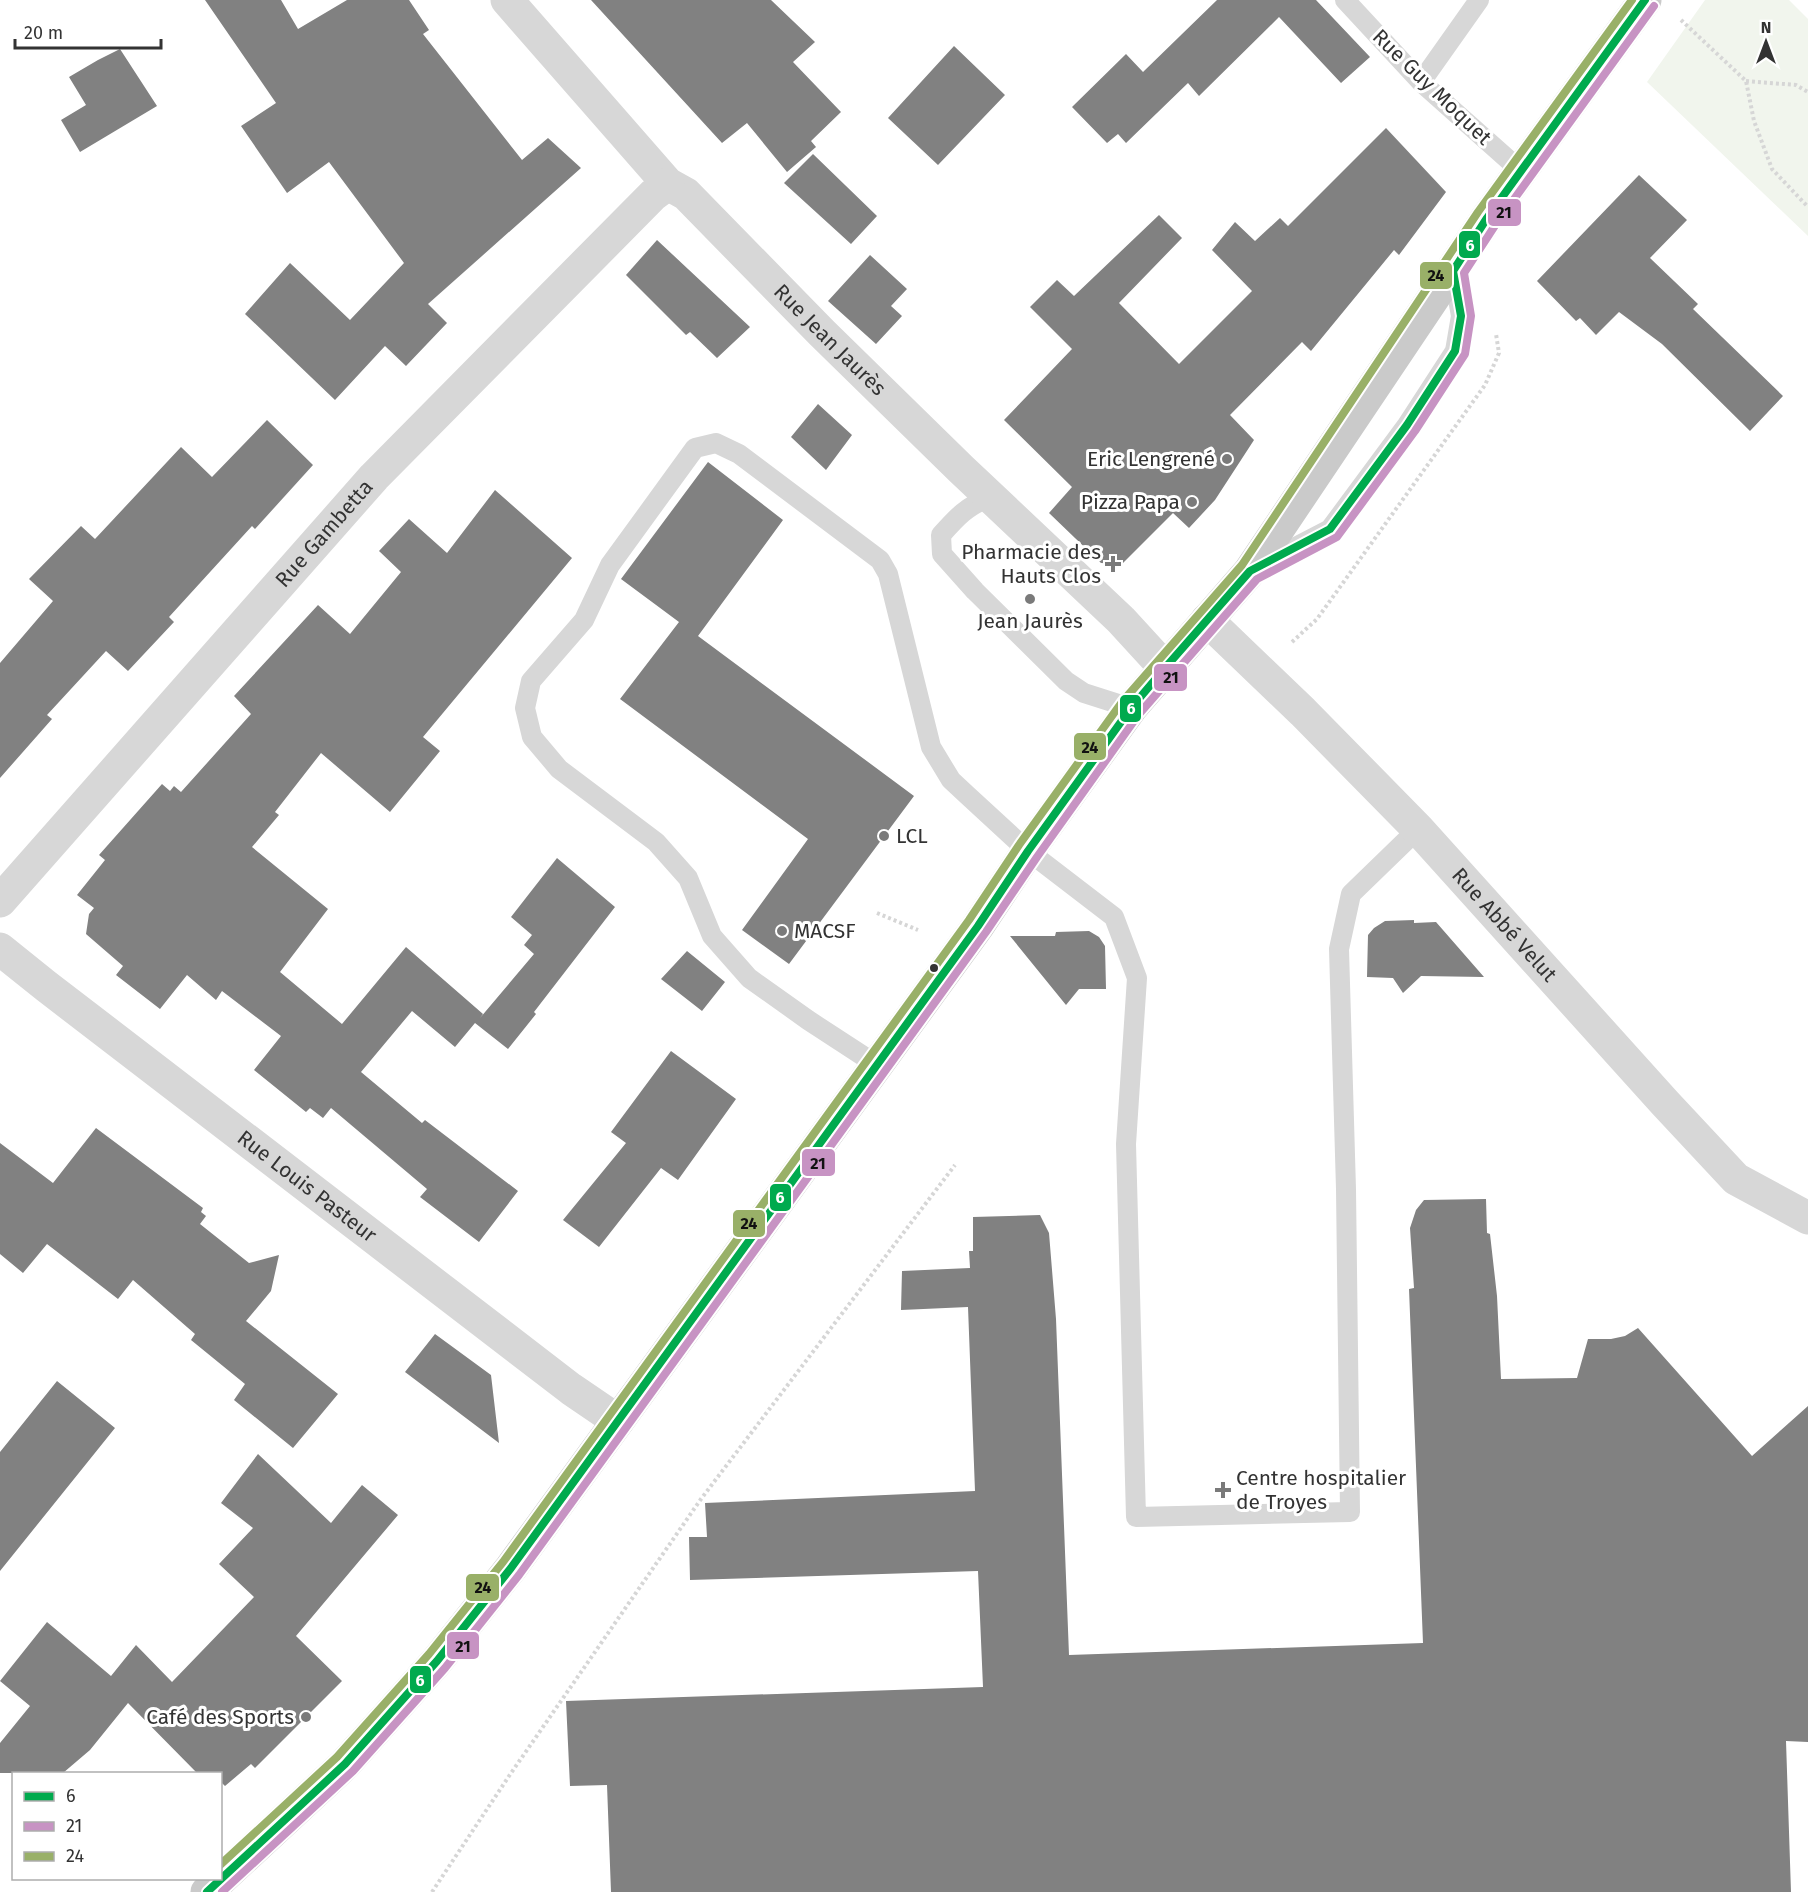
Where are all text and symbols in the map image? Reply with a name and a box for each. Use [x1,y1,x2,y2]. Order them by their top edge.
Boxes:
scale bar [15,12,160,50]
north arrow [1736,12,1796,72]
text: N [1761,18,1771,37]
text: 20 m [24,22,63,44]
street label: Rue Guy Moquet [1367,24,1497,151]
line badge: 21 [1487,198,1522,227]
text: 21 [1496,203,1512,222]
line badge: 6 [1458,230,1481,259]
text: 6 [1465,236,1475,255]
line badge: 24 [1419,261,1453,290]
text: 24 [1428,266,1444,285]
street label: Rue Jean Jaurès [768,279,892,401]
place label: Eric Lengrené [1087,446,1215,472]
marker: Eric Lengrené [1220,452,1234,466]
street label: Rue Gambetta [270,474,379,593]
place label: Pizza Papa [1081,489,1180,515]
marker: Pizza Papa [1185,495,1199,509]
place label: Pharmacie des Hauts Clos [961,539,1101,589]
marker: Pharmacie des Hauts Clos [1106,557,1120,571]
marker: Jean Jaurès [1023,592,1037,606]
place label: Jean Jaurès [977,608,1083,634]
line badge: 21 [1153,663,1188,692]
text: 21 [1163,668,1179,687]
line badge: 6 [1119,694,1142,723]
text: 6 [1126,699,1136,718]
line badge: 24 [1073,732,1107,761]
text: 24 [1082,738,1098,757]
place label: LCL [896,823,928,849]
marker: LCL [877,829,891,843]
street label: Rue Abbé Velut [1446,862,1563,988]
place label: MACSF [794,918,855,944]
marker: MACSF [775,924,789,938]
unlabelled marker [928,962,940,974]
street label: Rue Louis Pasteur [232,1125,382,1248]
line badge: 21 [801,1148,836,1177]
text: 21 [810,1154,826,1173]
line badge: 6 [769,1183,792,1212]
text: 6 [775,1188,785,1207]
line badge: 24 [732,1209,766,1238]
text: 24 [741,1214,757,1233]
place label: Centre hospitalier de Troyes [1236,1465,1406,1515]
marker: Centre hospitalier de Troyes [1214,1481,1232,1499]
line badge: 24 [465,1573,500,1602]
text: 24 [475,1578,491,1597]
line badge: 21 [446,1631,480,1660]
text: 21 [455,1637,471,1656]
line badge: 6 [409,1665,432,1694]
text: 6 [415,1671,425,1690]
place label: Café des Sports [146,1704,294,1730]
marker: Café des Sports [299,1710,313,1724]
legend [12,1772,222,1880]
text: 6 [66,1785,76,1807]
text: 21 [66,1815,82,1837]
text: 24 [66,1845,84,1867]

